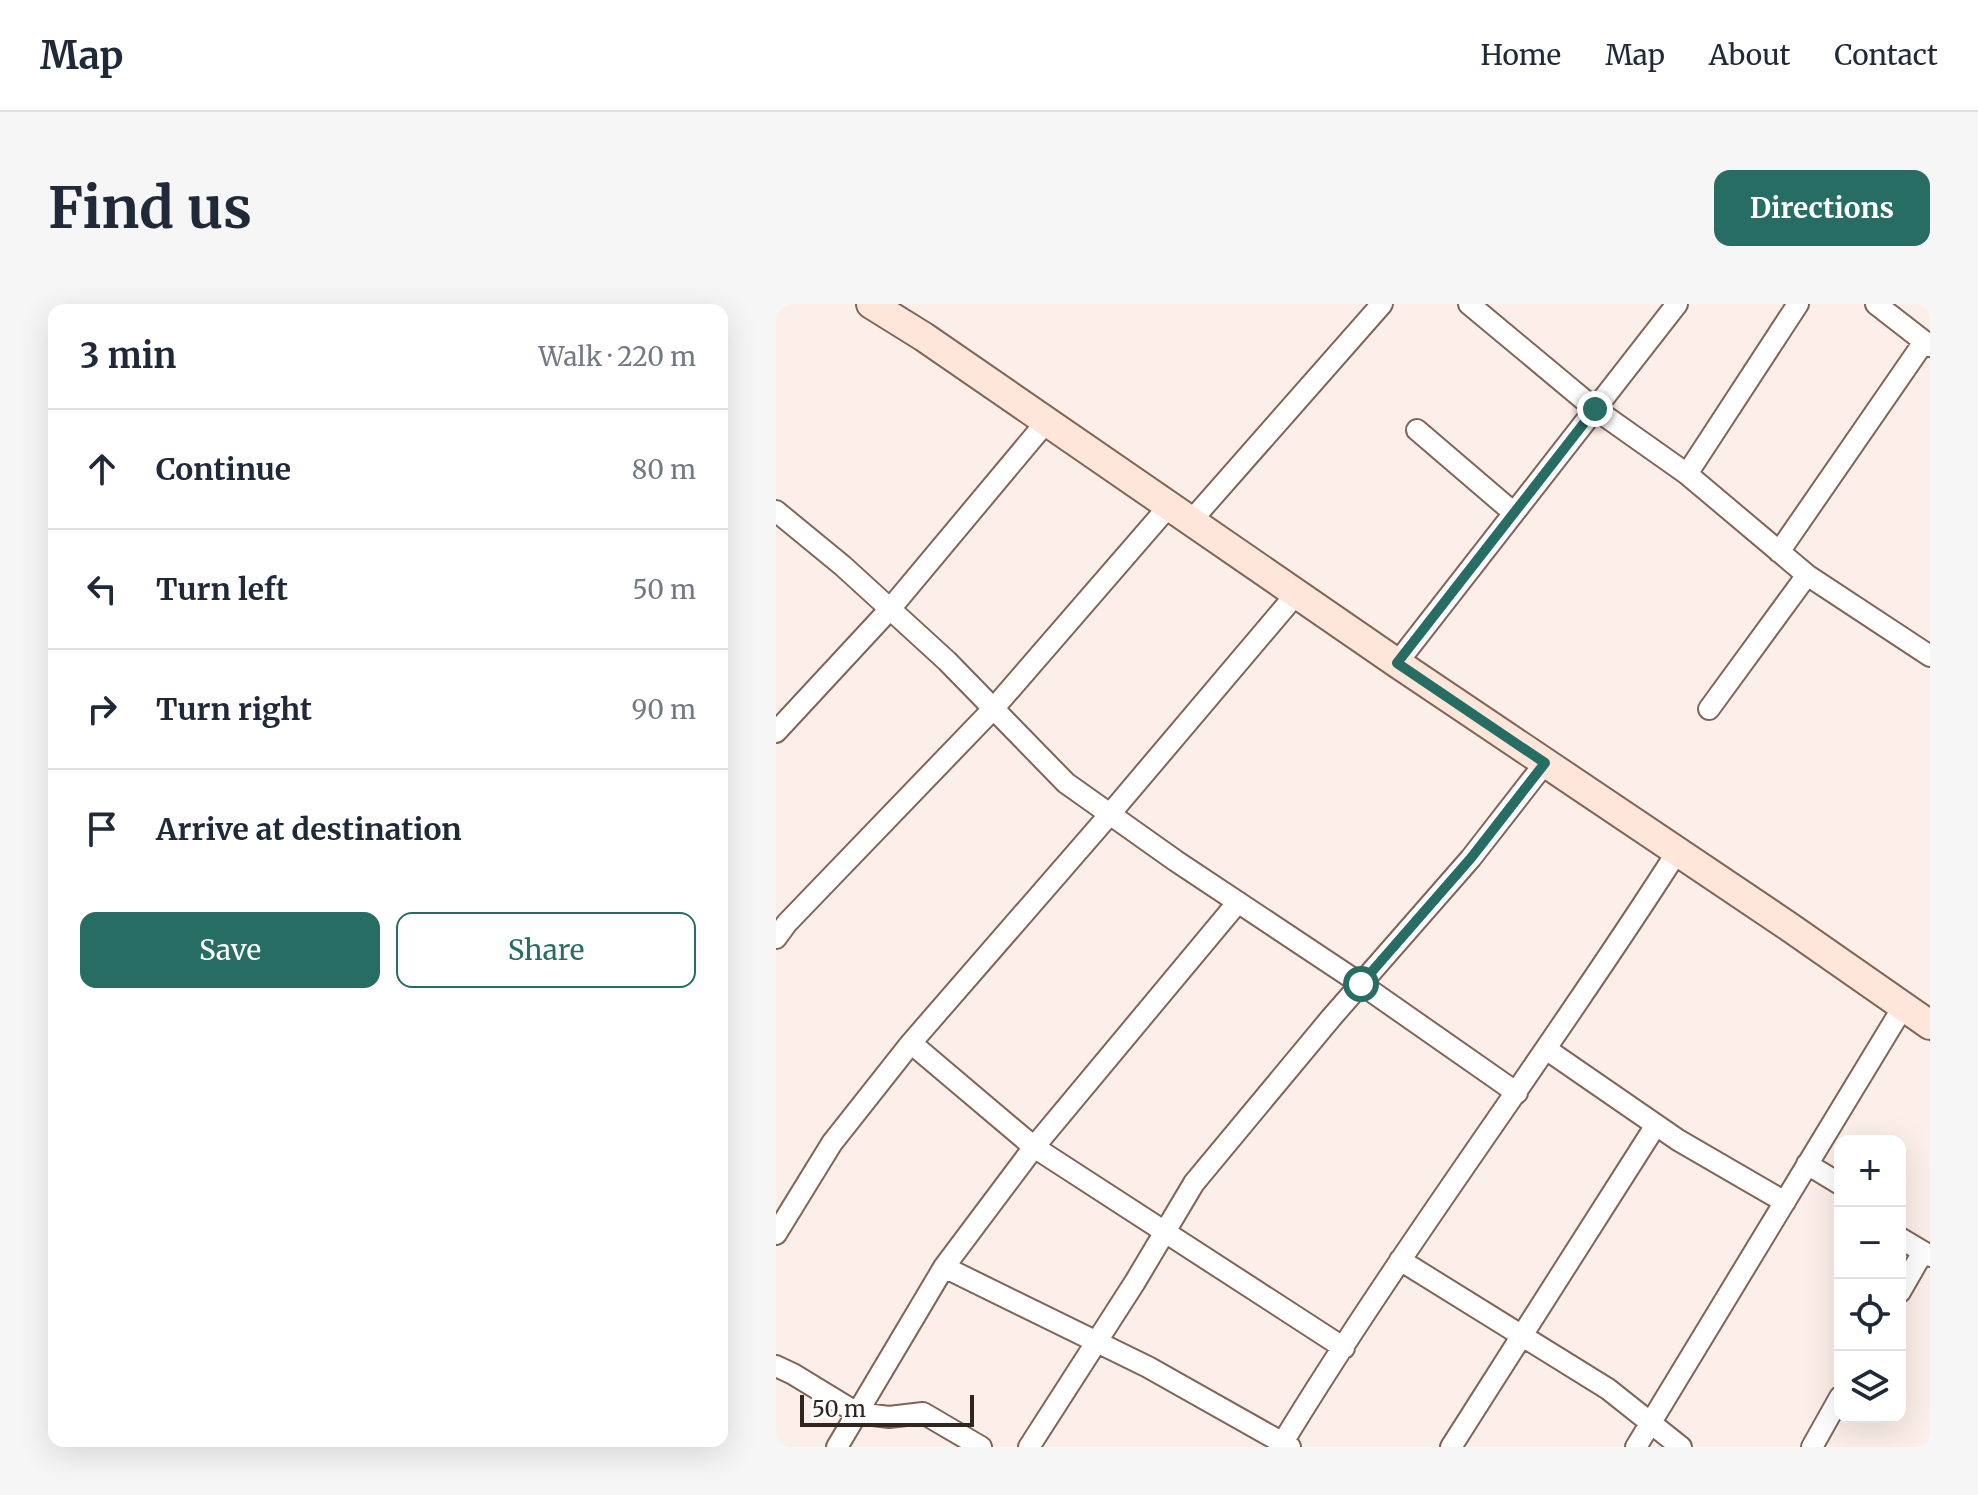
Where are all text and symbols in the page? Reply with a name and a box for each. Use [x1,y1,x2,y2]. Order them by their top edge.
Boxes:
text: Map [40,32,124,79]
text: Home [1480,37,1561,73]
text: Map [1605,37,1665,73]
text: About [1709,37,1790,73]
text: Contact [1834,37,1938,73]
button: Directions [1714,170,1930,246]
text: Find us [48,173,252,243]
text: 3 min [80,335,176,377]
text: Walk · 220 m [539,340,696,373]
route end [1577,391,1613,427]
icon: ahead [80,447,124,491]
text: Continue [156,450,291,488]
text: 80 m [632,453,696,486]
icon: left [80,567,124,611]
text: Turn left [156,570,288,608]
text: 50 m [632,573,696,606]
icon: right [80,687,124,731]
text: Turn right [156,690,312,728]
text: 90 m [632,693,696,726]
icon: arrive [80,807,124,851]
text: Arrive at destination [156,810,462,848]
button: Save [80,912,380,988]
button: Share [396,912,696,988]
route start [1343,966,1379,1002]
map controls [1834,1135,1906,1423]
button: + [1834,1135,1906,1207]
button: − [1834,1207,1906,1279]
button: locate [1834,1279,1906,1351]
button: layers [1834,1351,1906,1423]
scale bar [800,1391,974,1427]
text: 50 m [812,1395,866,1423]

